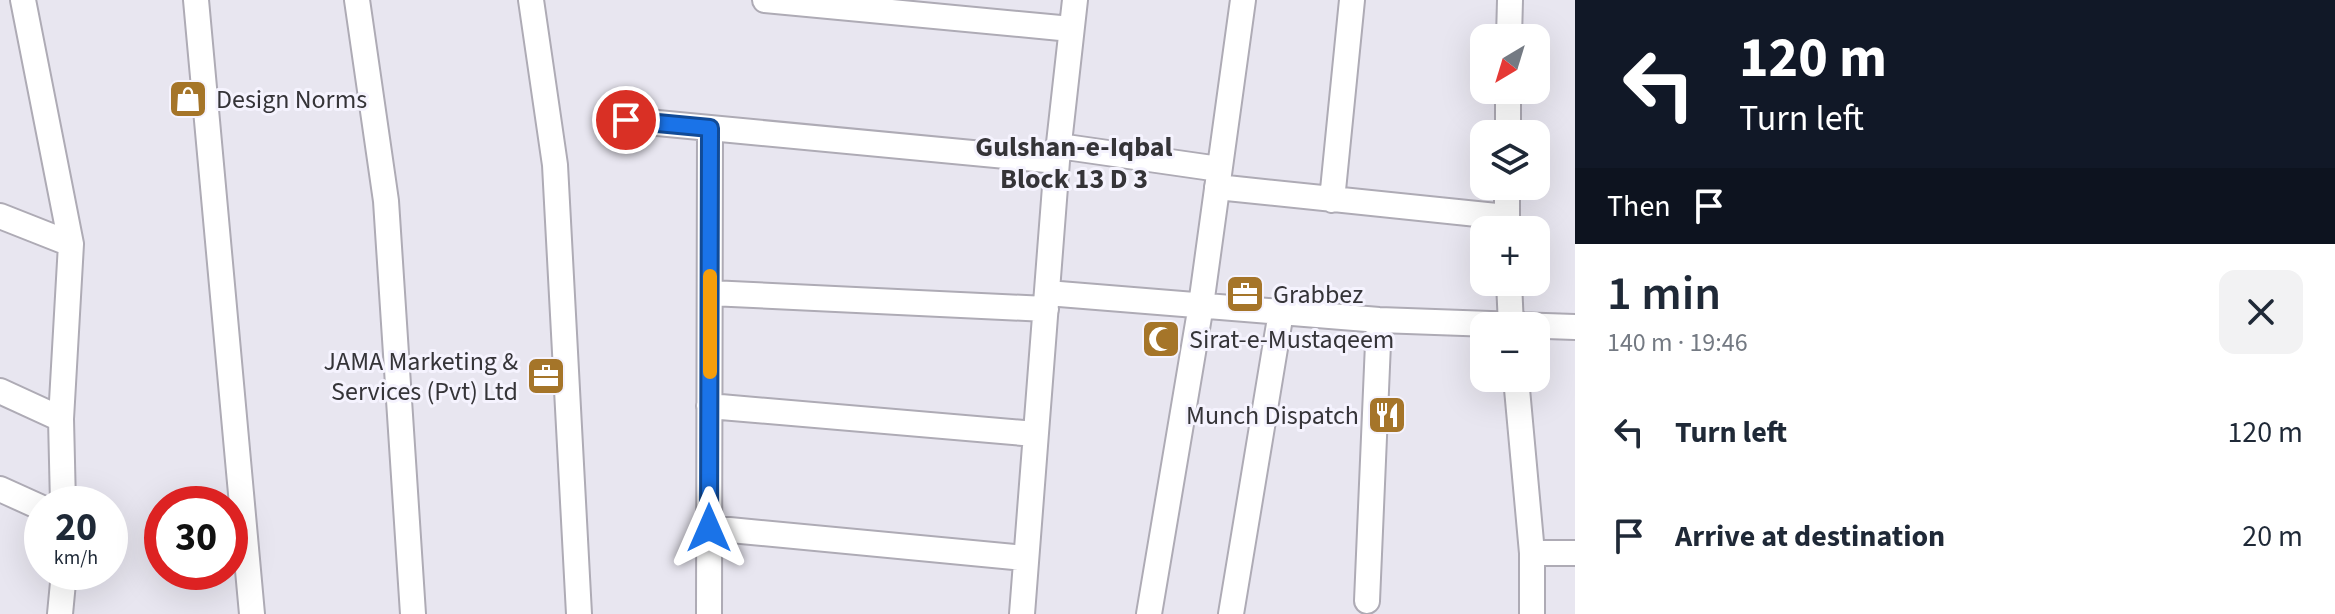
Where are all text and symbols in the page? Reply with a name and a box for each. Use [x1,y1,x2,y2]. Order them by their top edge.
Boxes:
text: 120 m [1739,19,1887,98]
north arrow [1470,24,1550,104]
map controls [1470,24,1550,392]
icon: left [1607,32,1711,136]
shop icon: Design Norms [167,78,209,120]
place label: Design Norms [216,81,367,118]
pin [592,86,660,154]
text: Turn left [1739,93,1864,144]
icon: arrive [604,98,648,142]
button: layers [1470,120,1550,200]
district label: Gulshan-e-Iqbal Block 13 D 3 [975,127,1173,199]
icon: arrive [1687,184,1731,228]
text: Then [1607,185,1671,228]
button: + [1470,216,1550,296]
text: 1 min [1607,260,1721,328]
button: close [2219,270,2303,354]
office icon: Grabbez [1224,273,1266,315]
place label: Grabbez [1273,276,1363,313]
button: − [1470,312,1550,392]
mosque icon: Sirat-e-Mustaqeem [1140,318,1182,360]
place label: Sirat-e-Mustaqeem [1189,321,1394,358]
text: 140 m · 19:46 [1607,324,1748,361]
place label: JAMA Marketing & Services (Pvt) Ltd [324,343,518,410]
office icon: JAMA Marketing & Services (Pvt) Ltd [525,355,567,397]
restaurant icon: Munch Dispatch [1366,394,1408,436]
place label: Munch Dispatch [1186,397,1359,434]
icon: left [1607,410,1651,454]
text: Turn left [1675,411,1787,454]
text: 120 m [2227,411,2303,454]
speed limit sign: 30 [144,486,248,590]
position arrow [667,486,751,570]
text: 20 [55,499,97,556]
icon: arrive [1607,514,1651,558]
text: Arrive at destination [1675,515,1945,558]
text: 20 m [2242,515,2303,558]
text: km/h [54,544,98,572]

